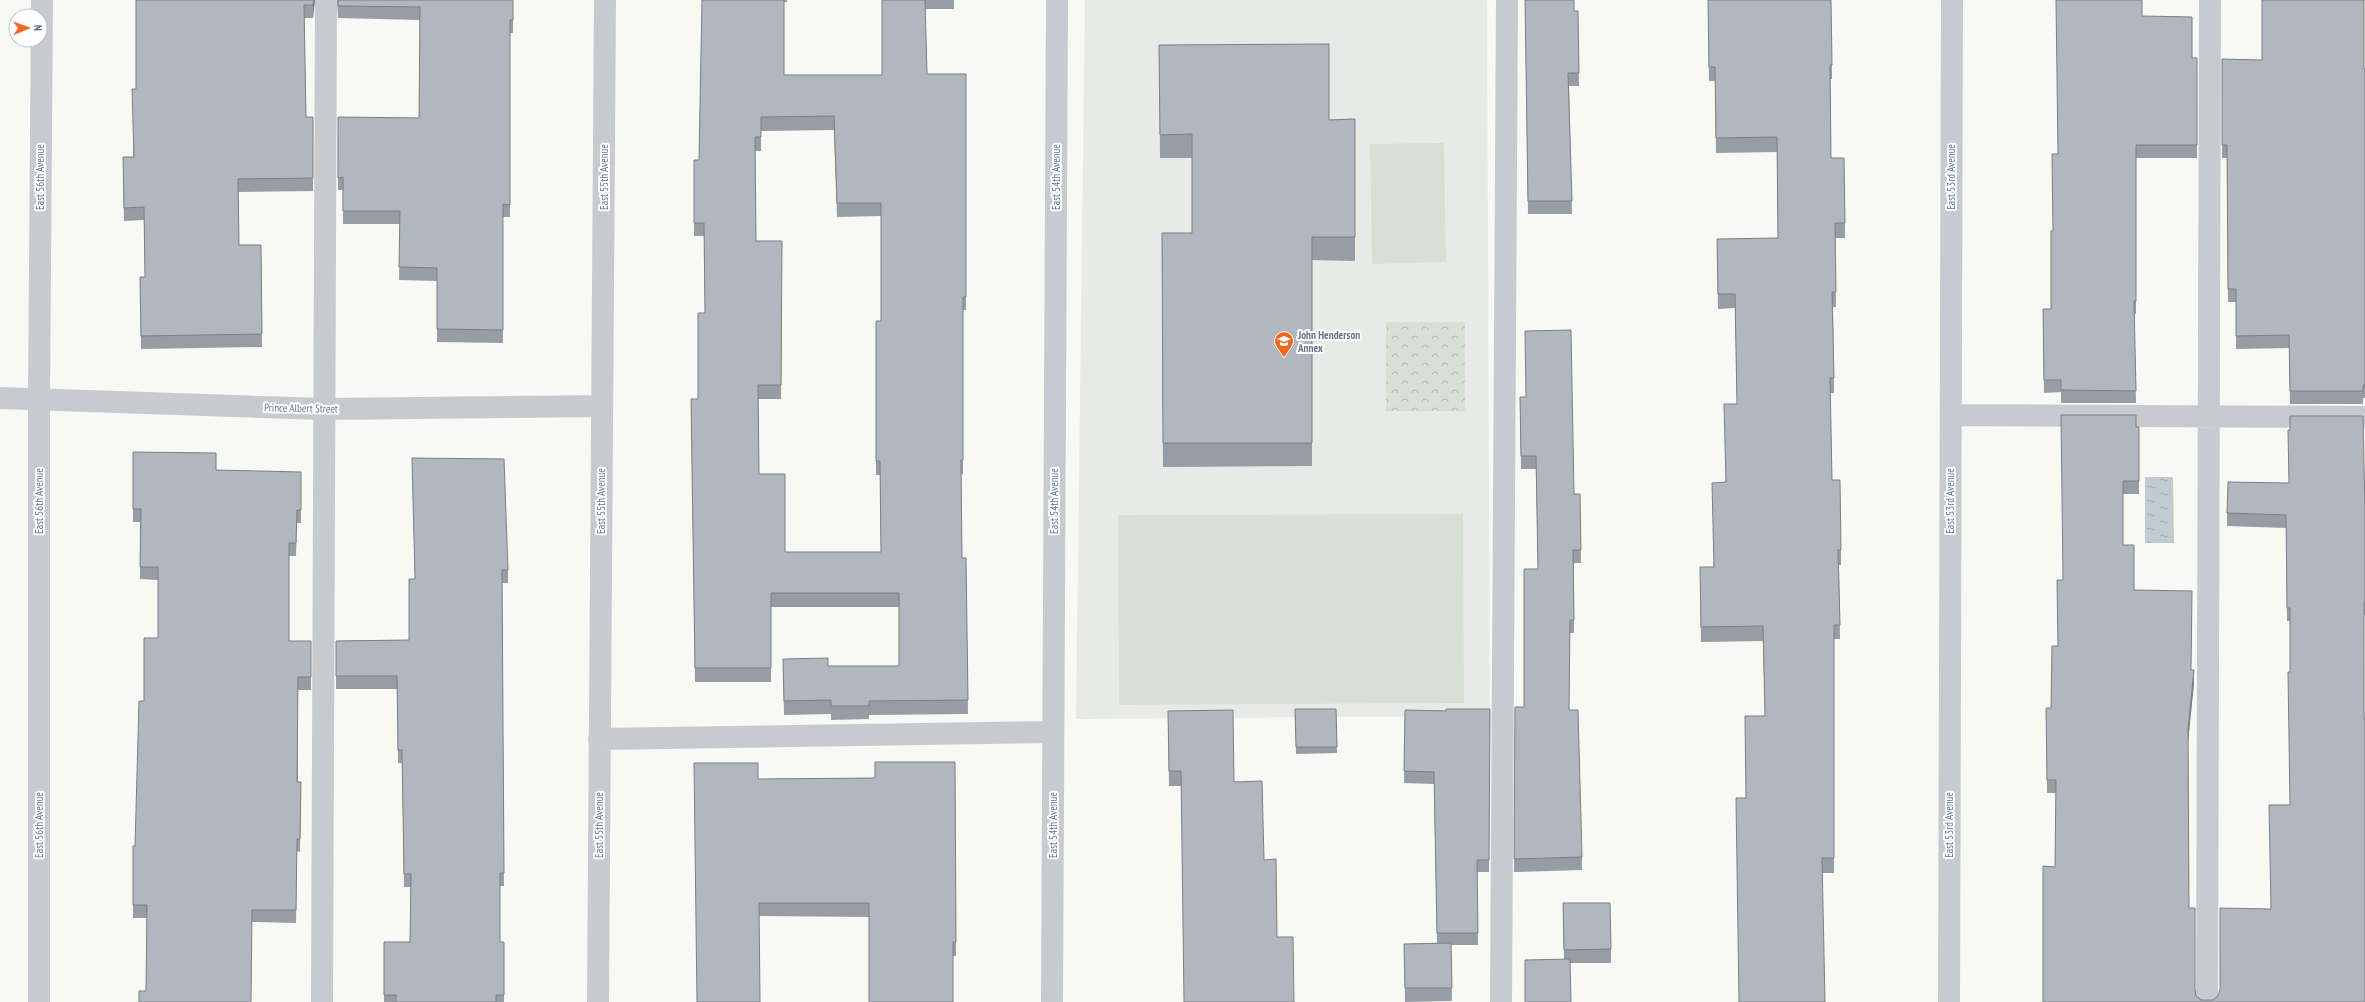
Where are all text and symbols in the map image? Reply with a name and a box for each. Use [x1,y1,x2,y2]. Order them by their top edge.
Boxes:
north arrow [8,8,48,48]
text: N [31,25,45,31]
street label: East 56th Avenue [33,144,47,210]
street label: East 55th Avenue [597,144,611,210]
street label: East 54th Avenue [1049,144,1063,210]
street label: East 53rd Avenue [1944,144,1958,210]
place label: John Henderson Annex [1297,328,1360,355]
school or university icon: John Henderson Annex [1273,330,1295,358]
street label: Prince Albert Street [264,400,338,416]
street label: East 56th Avenue [32,468,46,534]
street label: East 55th Avenue [594,468,608,534]
street label: East 54th Avenue [1047,468,1061,534]
street label: East 53rd Avenue [1943,468,1957,534]
street label: East 56th Avenue [32,792,46,858]
street label: East 55th Avenue [592,792,606,858]
street label: East 54th Avenue [1046,792,1060,858]
street label: East 53rd Avenue [1942,792,1956,858]

